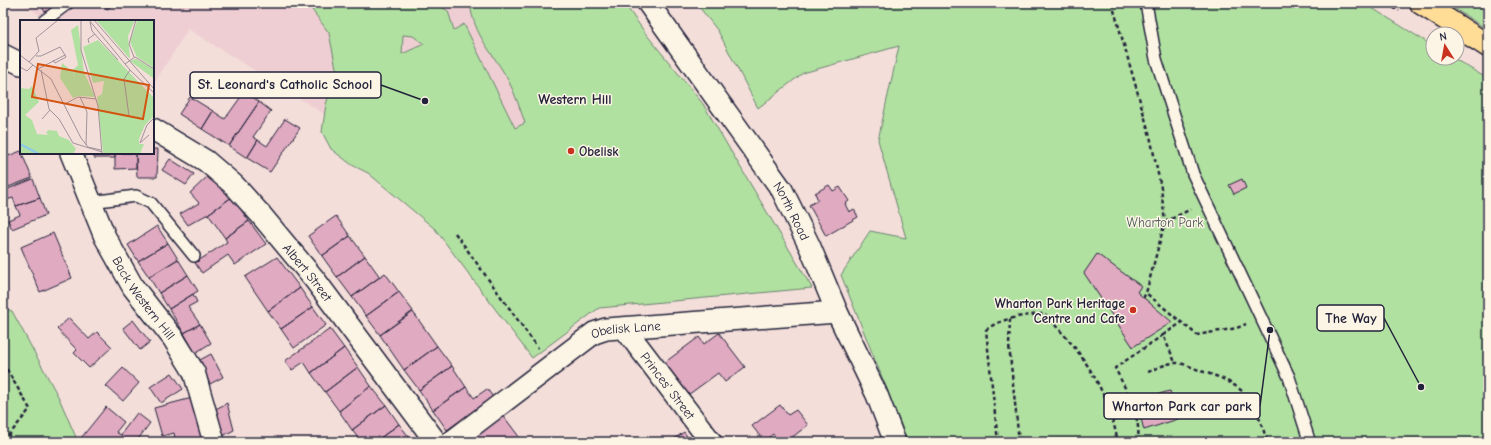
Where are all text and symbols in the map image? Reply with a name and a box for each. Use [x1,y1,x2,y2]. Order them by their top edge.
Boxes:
inset map [20,20,154,154]
north arrow [1425,26,1465,66]
text: N [1438,30,1448,44]
callout: St. Leonard's Catholic School [190,72,381,98]
text: St. Leonard's Catholic School [198,76,372,93]
district label: Western Hill [538,91,612,108]
place label: Obelisk [579,144,619,159]
marker: Obelisk [566,146,576,156]
street label: North Road [770,179,812,243]
park label: Wharton Park [1127,215,1204,230]
street label: Albert Street [280,241,336,305]
street label: Back Western Hill [109,254,178,343]
place label: Wharton Park Heritage Centre and Cafe [995,296,1126,326]
marker: Wharton Park Heritage Centre and Cafe [1128,305,1138,315]
callout: The Way [1317,305,1384,331]
text: The Way [1325,310,1377,327]
street label: Obelisk Lane [589,318,662,342]
street label: Princes' Street [637,349,699,423]
callout: Wharton Park car park [1104,393,1260,419]
text: Wharton Park car park [1112,398,1252,415]

